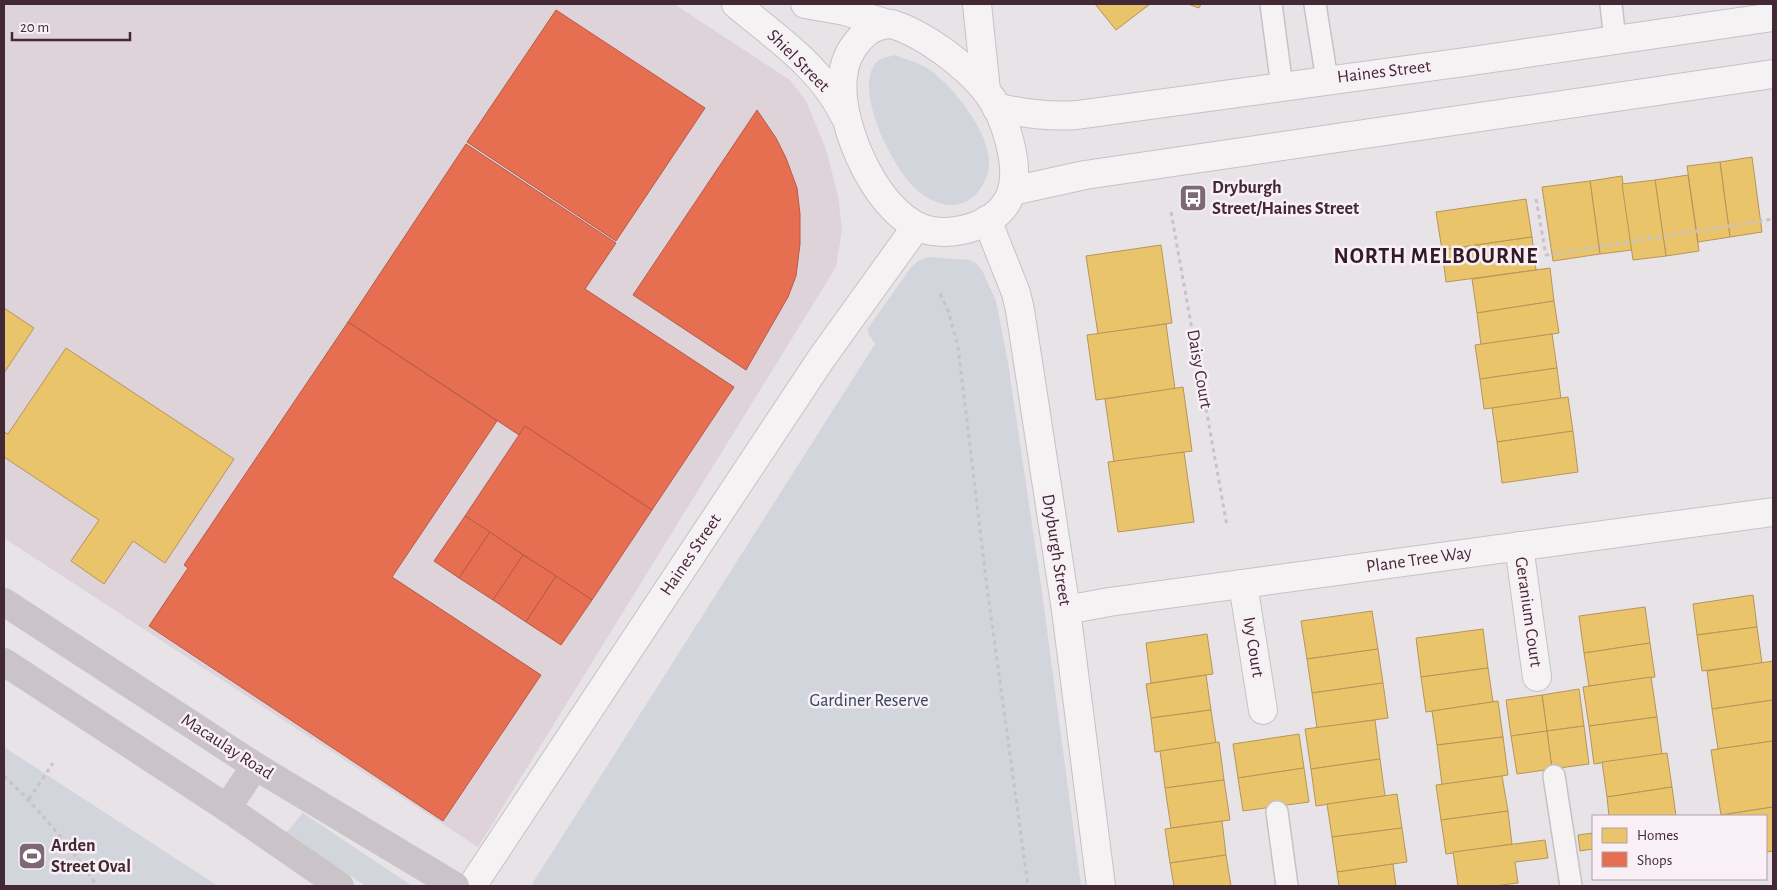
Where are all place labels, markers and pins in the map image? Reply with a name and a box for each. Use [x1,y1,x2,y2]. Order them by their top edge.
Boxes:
place label: Dryburgh Street/Haines Street [1212,179,1359,218]
bus stop icon: Dryburgh Street/Haines Street [1178,183,1208,213]
place label: Arden Street Oval [51,837,131,876]
sports icon: Arden Street Oval [17,841,47,871]

